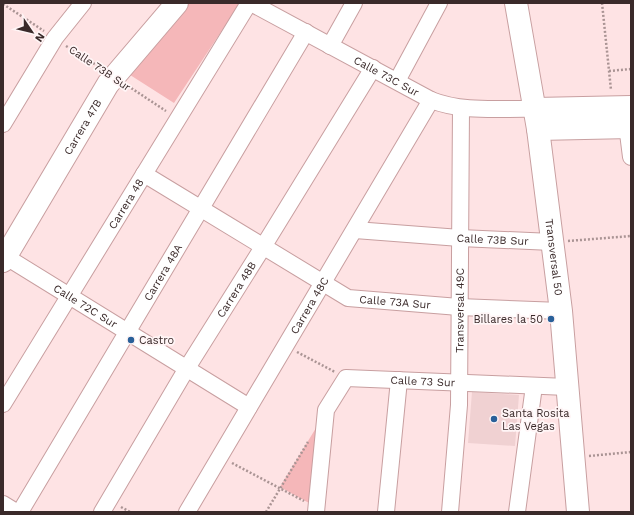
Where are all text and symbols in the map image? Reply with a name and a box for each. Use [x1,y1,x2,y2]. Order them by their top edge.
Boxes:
north arrow [12,12,52,52]
text: N [32,30,47,45]
street label: Calle 73B Sur [66,43,134,94]
street label: Calle 73C Sur [351,54,422,100]
street label: Carrera 47B [61,97,105,157]
street label: Carrera 48 [106,176,147,231]
street label: Transversal 50 [542,218,565,296]
street label: Calle 73B Sur [456,232,529,248]
street label: Carrera 48A [141,242,185,303]
street label: Carrera 48B [214,259,259,320]
street label: Transversal 49C [453,267,467,353]
street label: Carrera 48C [288,274,332,337]
street label: Calle 72C Sur [51,282,120,331]
street label: Calle 73A Sur [359,293,432,312]
place label: Billares la 50 [473,313,543,326]
marker: Billares la 50 [546,314,556,324]
place label: Castro [139,334,174,347]
marker: Castro [126,335,136,345]
street label: Calle 73 Sur [390,374,456,389]
place label: Santa Rosita Las Vegas [502,407,570,433]
marker: Santa Rosita Las Vegas [489,414,499,424]

